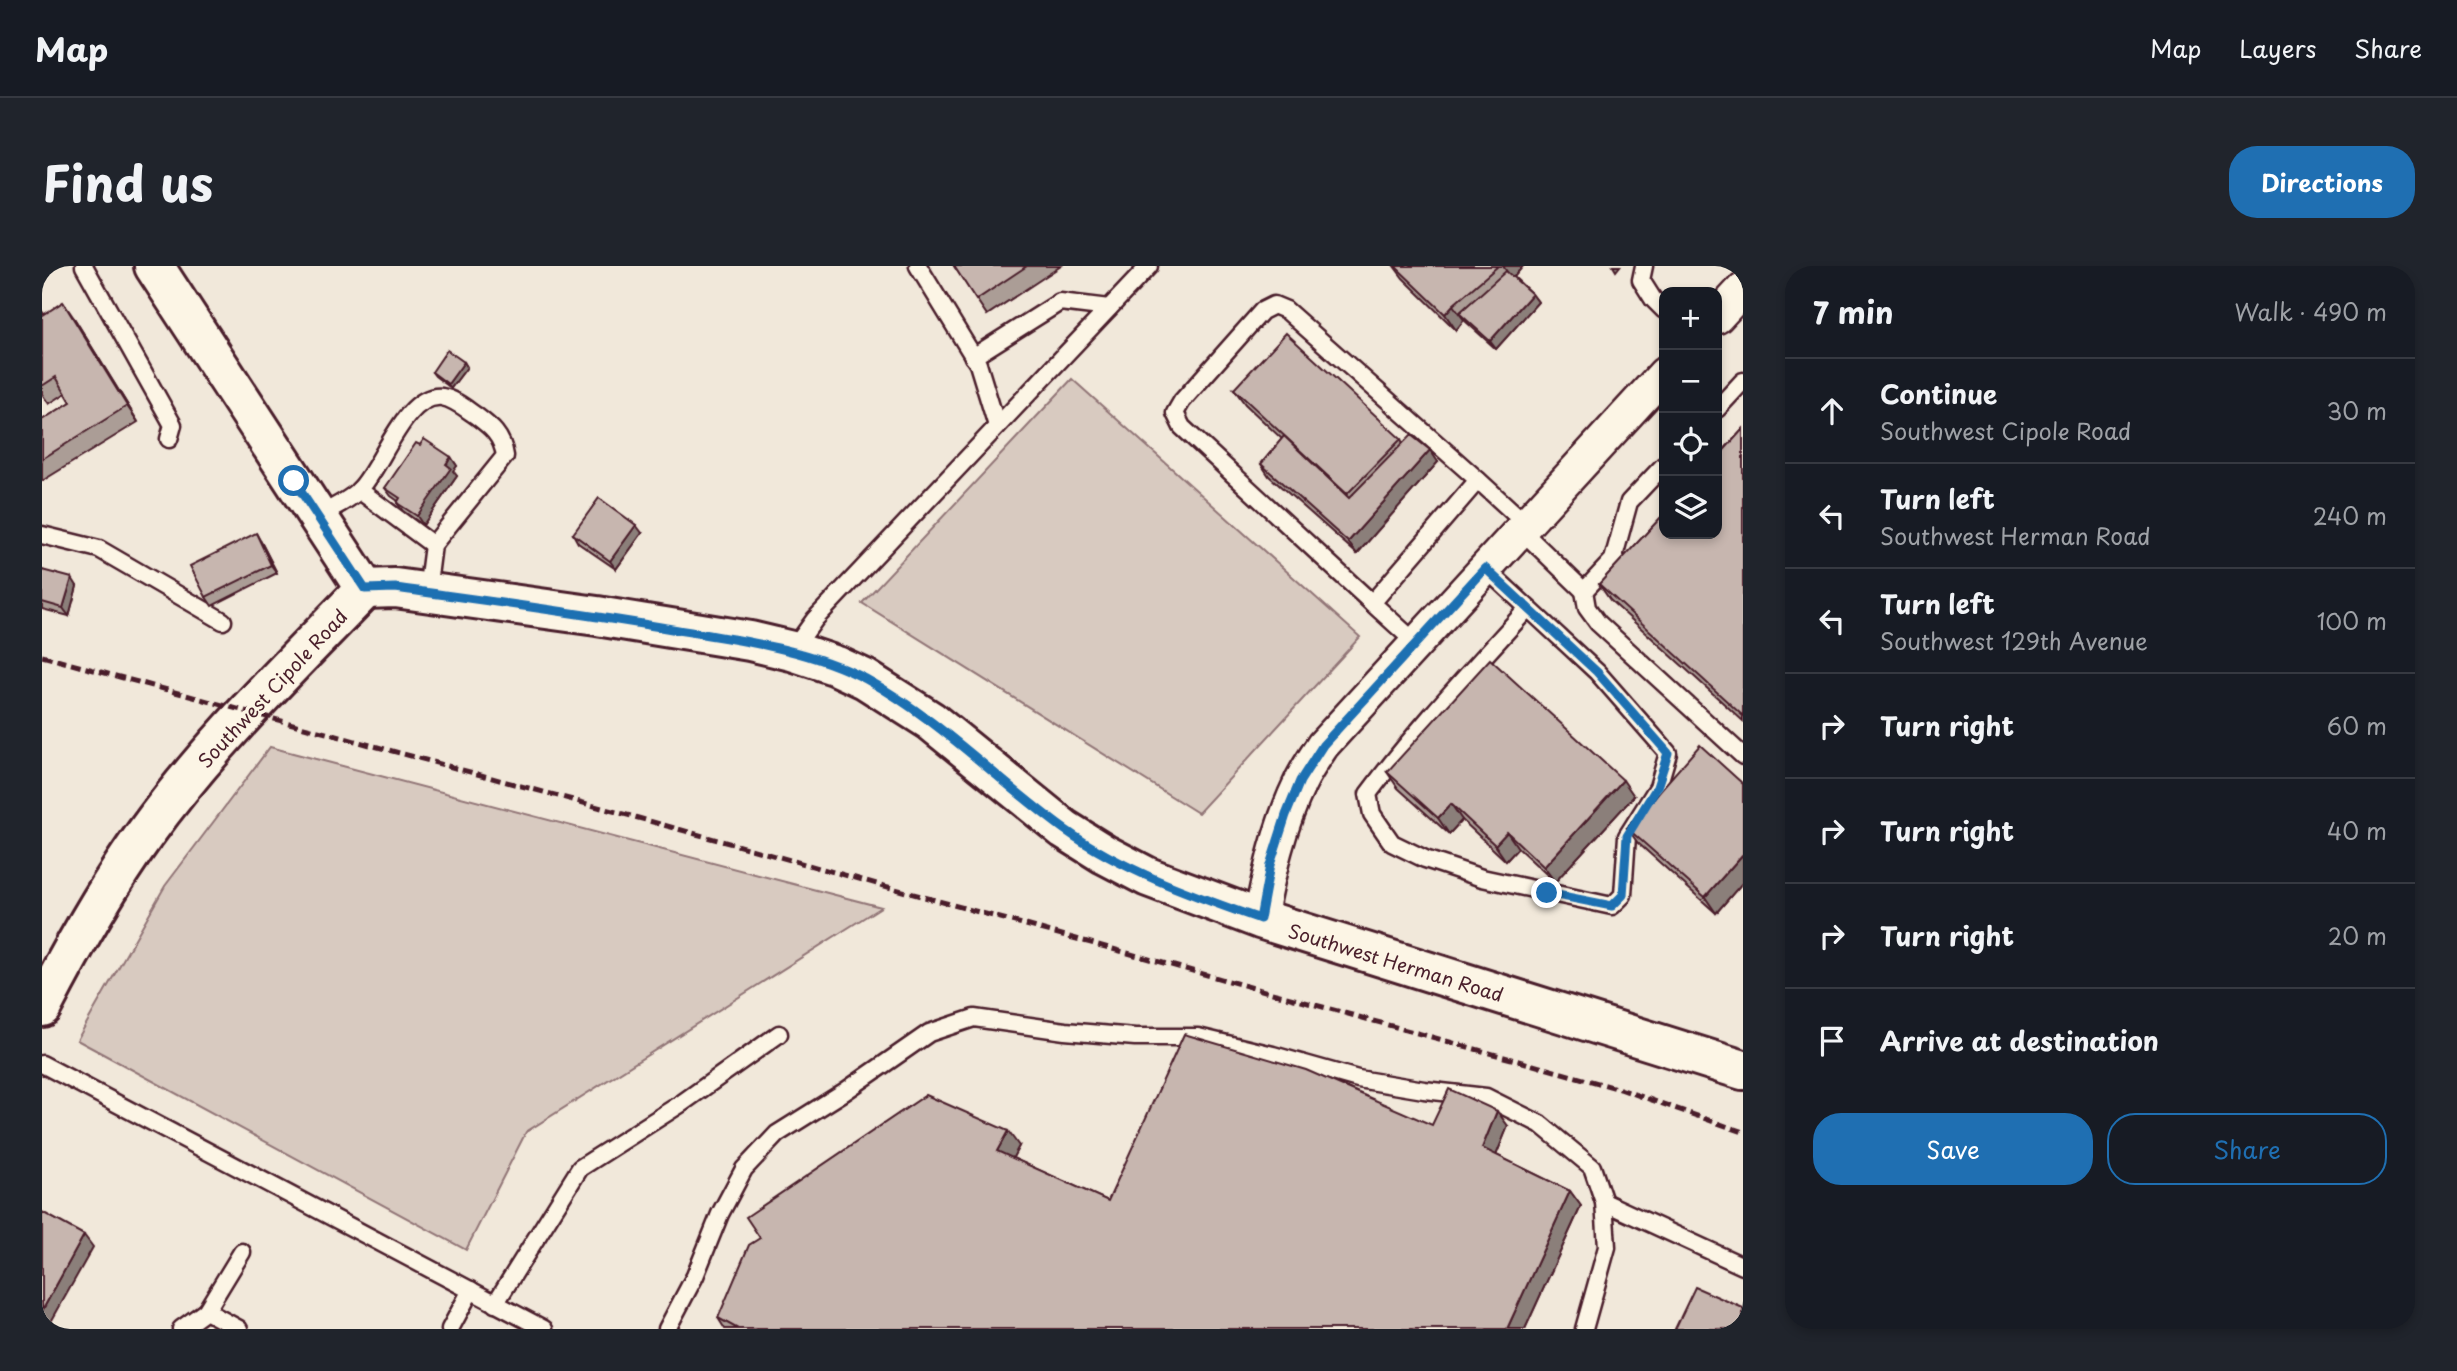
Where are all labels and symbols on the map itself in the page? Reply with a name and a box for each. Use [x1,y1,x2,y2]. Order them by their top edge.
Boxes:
route start [278,465,309,496]
street label: Southwest Cipole Road [191,602,353,774]
route end [1531,877,1562,908]
street label: Southwest Herman Road [1285,916,1507,1008]

